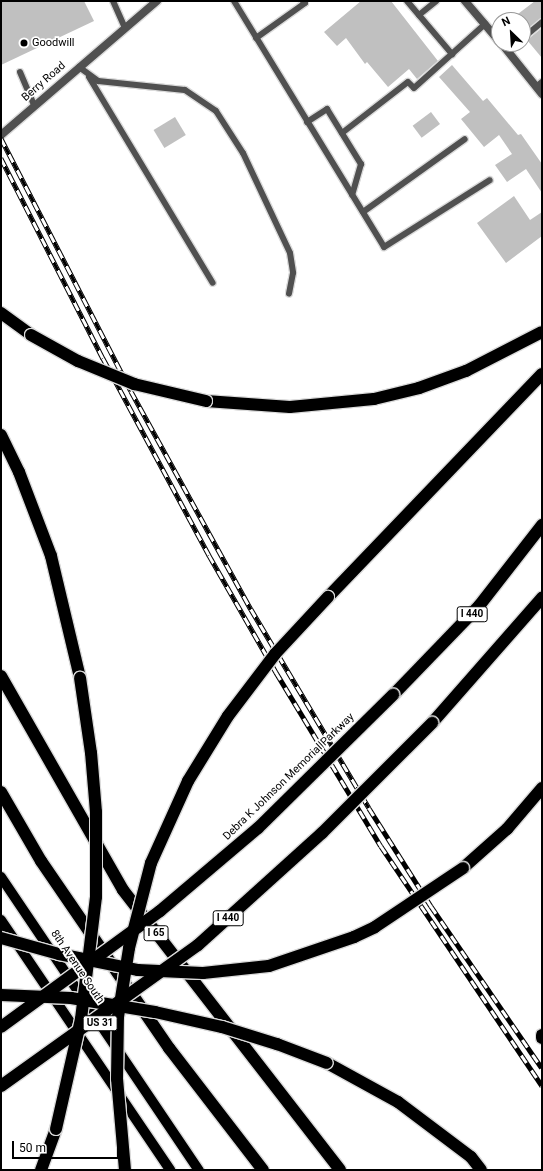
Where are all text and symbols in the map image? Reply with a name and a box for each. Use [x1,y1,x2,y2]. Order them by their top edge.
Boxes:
north arrow [491,12,531,52]
text: N [500,14,512,29]
place label: Goodwill [32,36,75,50]
marker: Goodwill [19,38,29,48]
street label: Berry Road [20,59,68,105]
road number: I 440 [456,606,488,622]
street label: Debra K Johnson Memorial Parkway [221,711,357,843]
road number: I 440 [212,910,244,926]
road number: I 65 [143,925,169,941]
street label: 8th Avenue South [48,928,106,1006]
road number: US 31 [82,1015,118,1031]
scale bar [14,1133,121,1159]
text: 50 m [19,1141,46,1155]

